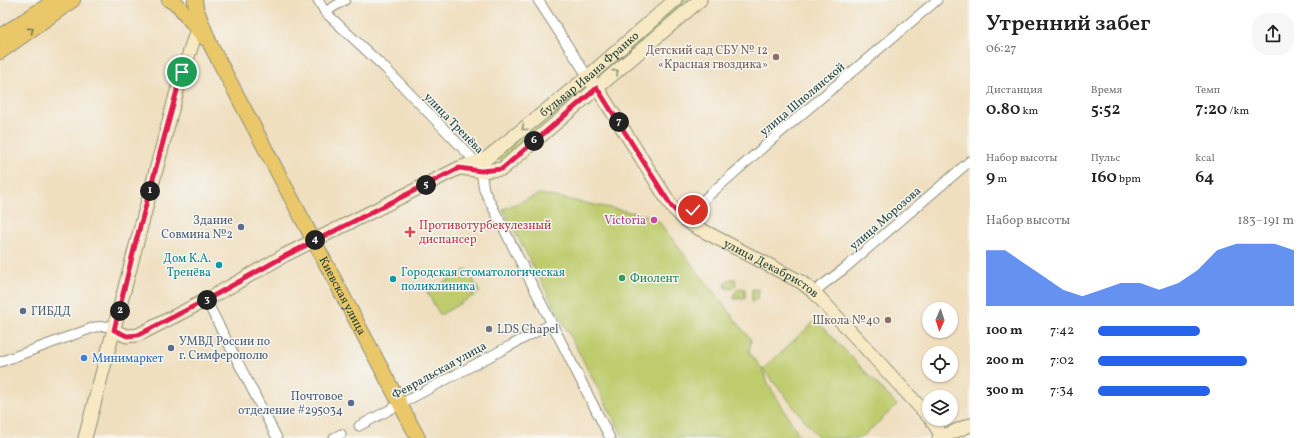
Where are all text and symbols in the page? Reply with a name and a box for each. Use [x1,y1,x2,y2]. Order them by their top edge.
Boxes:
text: Утренний забег [986,9,1151,40]
button: share [1252,13,1294,55]
one-way arrow [27,28,34,35]
street label: бульвар Ивана Франко [537,28,643,121]
text: 06:27 [986,40,1017,58]
place label: Детский сад СБУ № 12 «Красная гвоздика» [646,43,768,73]
marker: Детский сад СБУ № 12 «Красная гвоздика» [771,52,781,62]
pin [165,55,199,89]
street label: улица Шполянской [757,59,849,140]
icon: arrive [171,61,193,83]
one-way arrow [611,69,619,76]
text: Дистанция [986,83,1043,98]
text: Время [1091,83,1122,98]
text: Темп [1195,83,1220,98]
street label: улица Тренёва [420,90,487,158]
text: 0.80 [986,98,1020,121]
text: 5:52 [1091,98,1120,121]
text: 7:20 [1195,98,1227,121]
text: km [1020,104,1038,119]
text: /km [1227,104,1249,119]
pin: 7 [609,112,629,132]
text: 7 [616,114,622,129]
one-way arrow [522,123,529,130]
pin: 6 [524,131,544,151]
text: 6 [531,133,537,148]
text: Набор высоты [986,151,1057,166]
text: Пульс [1091,151,1120,166]
text: kcal [1195,151,1215,166]
text: 9 [986,166,995,189]
text: 160 [1091,166,1117,189]
text: 64 [1195,166,1214,189]
text: m [995,172,1007,187]
text: bpm [1117,172,1141,187]
pin: 5 [416,175,436,195]
text: 5 [423,177,429,192]
pin: 1 [140,181,160,201]
text: 1 [148,183,152,198]
street label: улица Морозова [846,183,925,254]
pin [676,193,710,227]
icon: check [682,199,704,221]
text: Набор высоты [986,212,1070,230]
text: 183–191 m [1237,212,1294,230]
place label: Здание Совмина №2 [161,213,233,243]
place label: Victoria [604,213,646,229]
marker: Victoria [649,215,659,225]
place label: Противотурбекулезный диспансер [419,218,551,248]
marker: Здание Совмина №2 [236,222,246,232]
marker: Противотурбекулезный диспансер [404,226,416,238]
pin: 4 [305,230,325,250]
text: 4 [312,232,318,247]
street label: улица Декабристов [720,236,822,302]
place label: Дом К.А. Тренёва [163,251,211,281]
street label: Киевская улица [315,254,369,338]
marker: Дом К.А. Тренёва [214,260,224,270]
place label: Городская стоматологическая поликлиника [401,265,565,295]
place label: Фиолент [630,271,679,287]
marker: Фиолент [617,273,627,283]
marker: Городская стоматологическая поликлиника [388,274,398,284]
pin: 3 [197,290,217,310]
text: 3 [204,292,210,307]
pin: 2 [110,301,130,321]
north arrow [922,302,958,338]
map controls [922,302,958,426]
text: 2 [117,303,123,318]
place label: ГИБДД [31,304,71,320]
marker: ГИБДД [18,306,28,316]
place label: Школа №40 [812,313,880,329]
marker: Школа №40 [883,315,893,325]
place label: LDS Chapel [497,322,559,338]
text: 100 m [986,322,1023,340]
text: 7:42 [1050,322,1074,340]
marker: LDS Chapel [484,324,494,334]
place label: УМВД России по г. Симферополю [179,334,270,364]
street label: Февральская улица [389,338,490,404]
marker: УМВД России по г. Симферополю [166,343,176,353]
button: locate [922,346,958,382]
place label: Минимаркет [92,351,164,367]
text: 200 m [986,352,1024,370]
text: 7:02 [1050,352,1074,370]
marker: Минимаркет [79,353,89,363]
text: 300 m [986,382,1024,400]
text: 7:34 [1050,382,1074,400]
place label: Почтовое отделение #295034 [238,389,343,419]
button: layers [922,390,958,426]
marker: Почтовое отделение #295034 [346,398,356,408]

